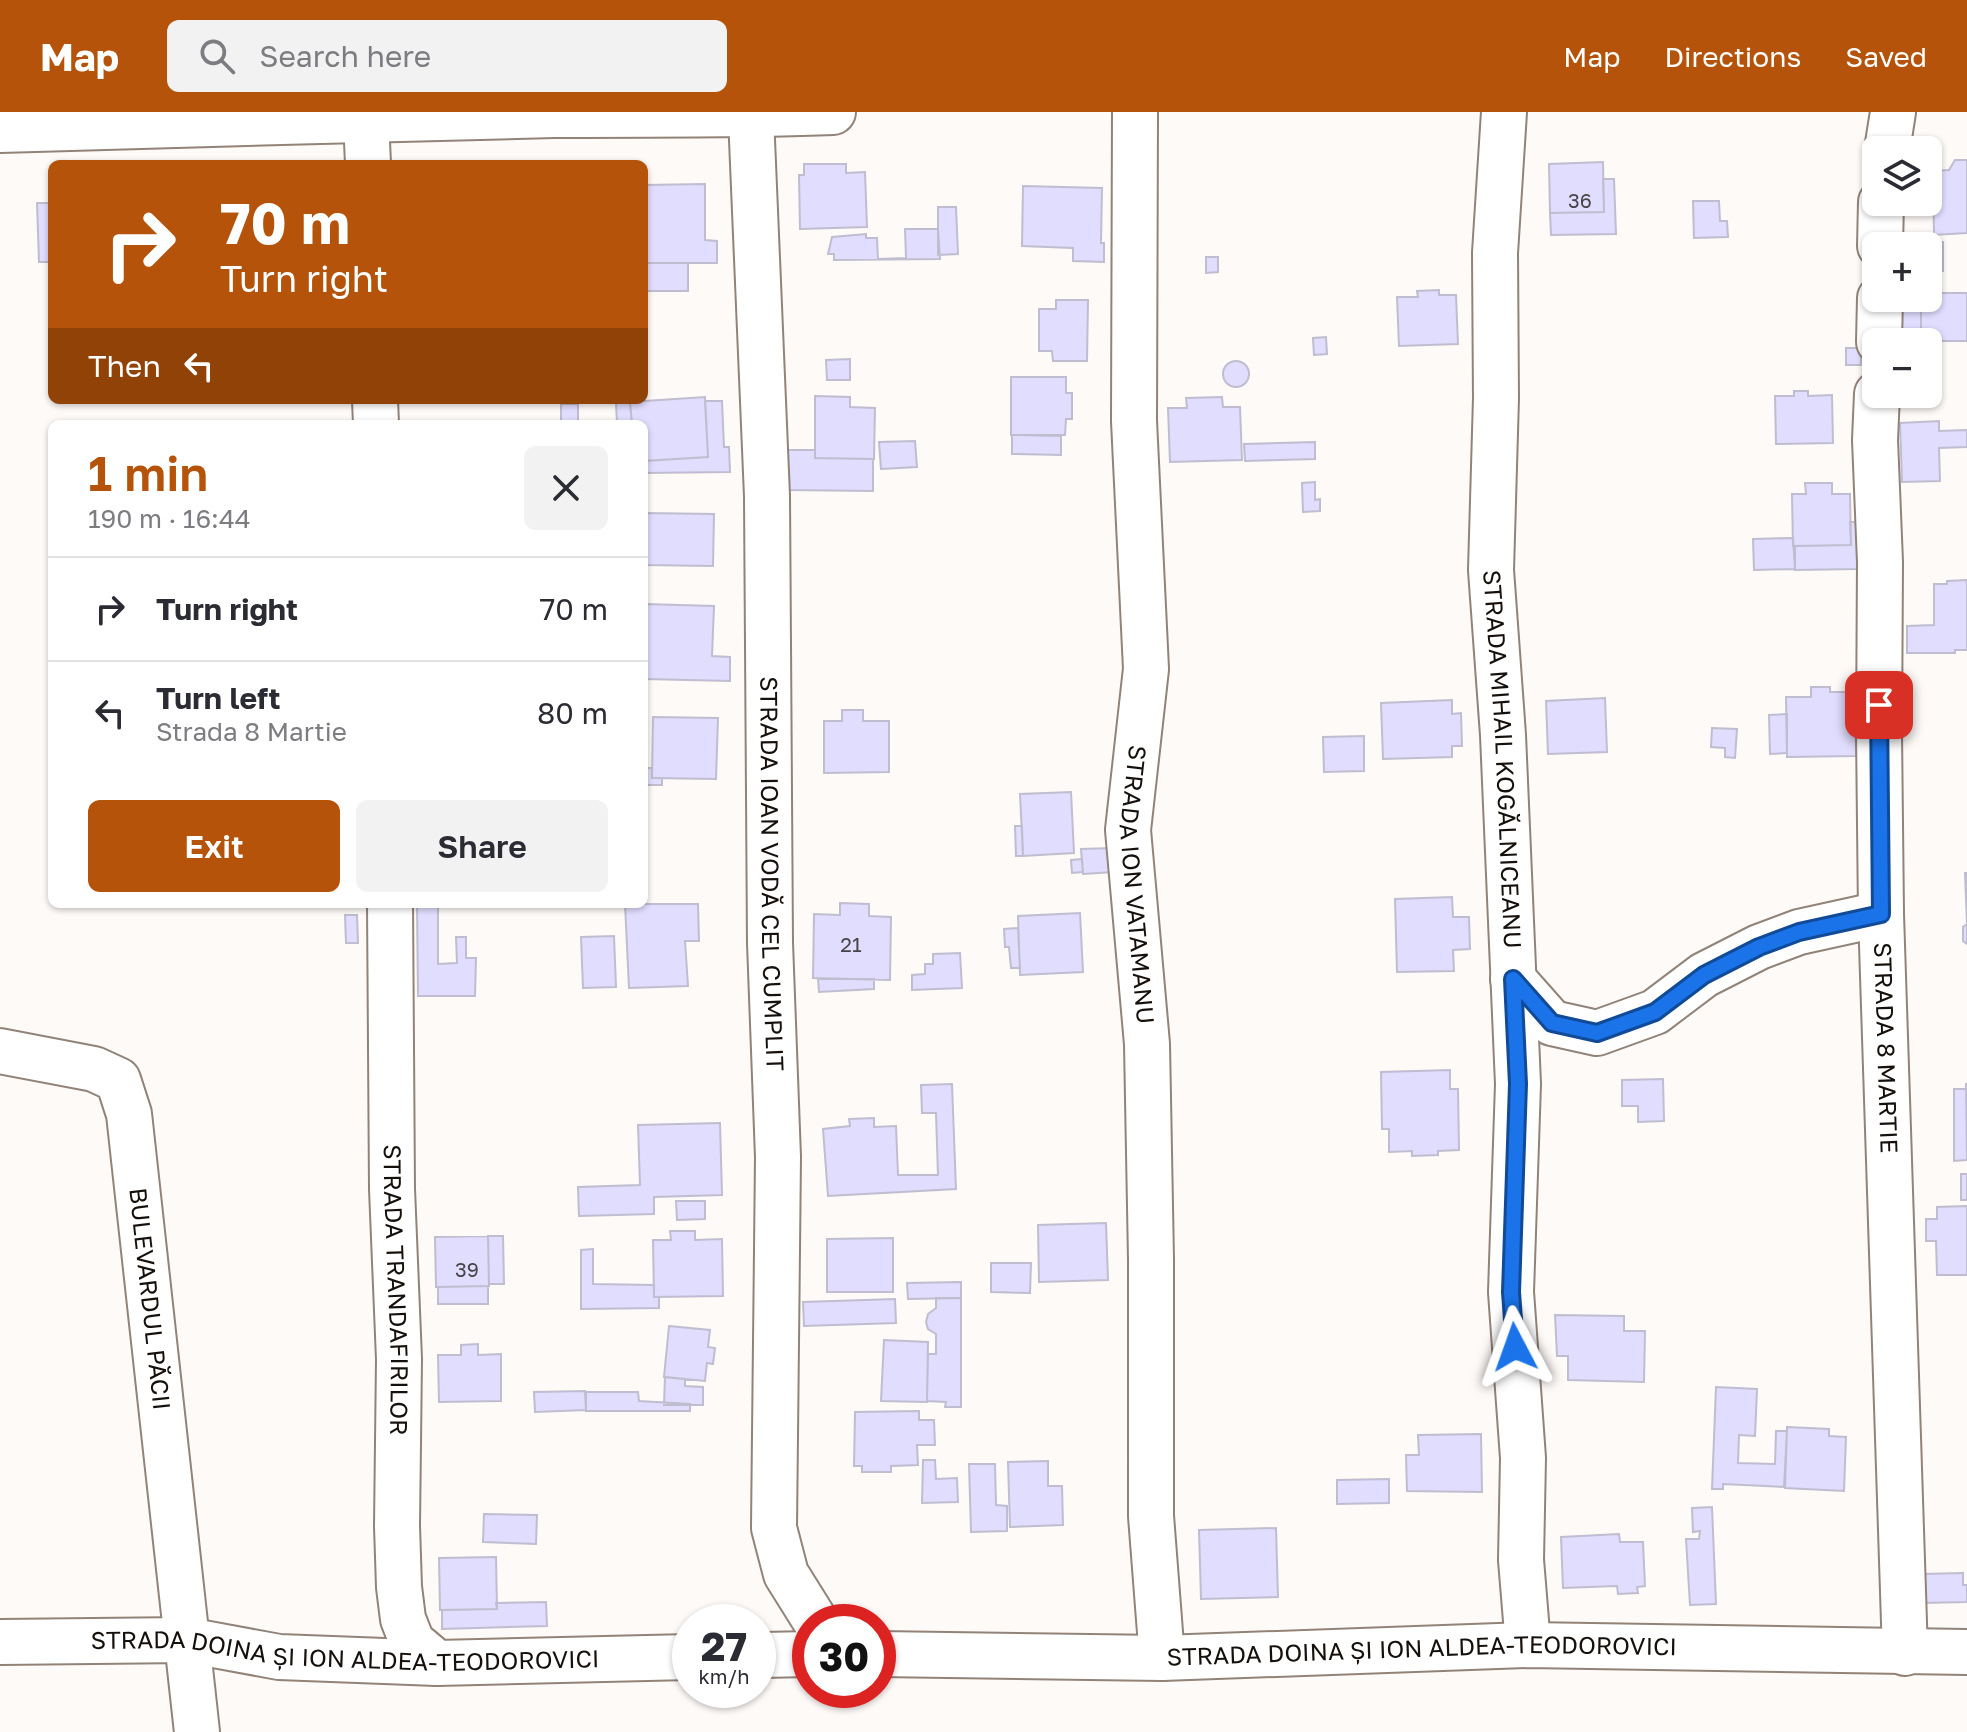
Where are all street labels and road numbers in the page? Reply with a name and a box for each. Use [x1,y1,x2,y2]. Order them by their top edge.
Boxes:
street label: STRADA MIHAIL KOGĂLNICEANU [1478,569,1528,949]
street label: STRADA IOAN VODĂ CEL CUMPLIT [755,676,791,1072]
street label: STRADA ION VATAMANU [1114,744,1161,1025]
street label: STRADA 8 MARTIE [1869,942,1905,1154]
street label: STRADA TRANDAFIRILOR [379,1144,415,1436]
street label: BULEVARDUL PĂCII [124,1186,177,1412]
street label: STRADA DOINA ȘI ION ALDEA-TEODOROVICI [91,1624,600,1676]
street label: STRADA DOINA ȘI ION ALDEA-TEODOROVICI [1166,1629,1677,1671]

